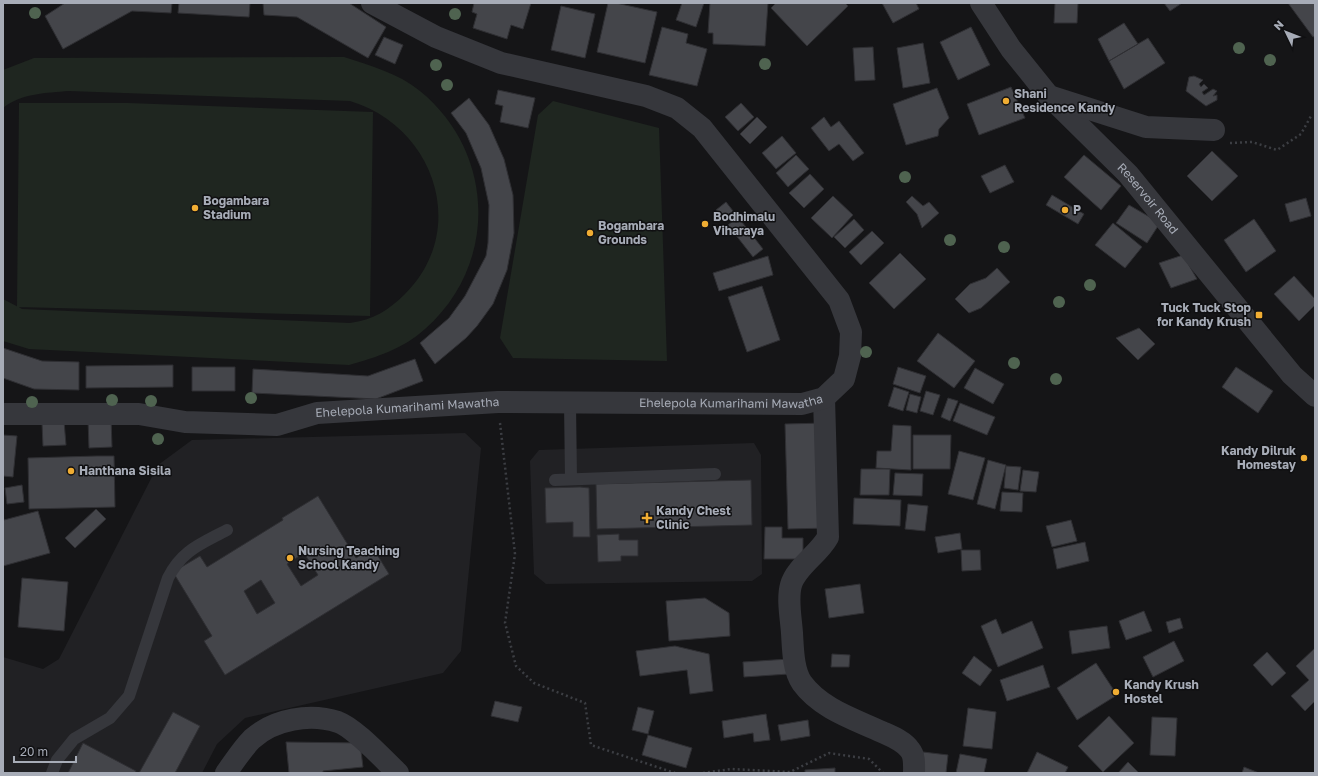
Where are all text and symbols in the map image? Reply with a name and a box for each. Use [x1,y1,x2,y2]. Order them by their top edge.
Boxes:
north arrow [1266,12,1306,52]
text: N [1271,17,1286,32]
place label: Shani Residence Kandy [1014,86,1116,115]
marker: Shani Residence Kandy [1001,96,1011,106]
street label: Reservoir Road [1114,160,1182,237]
place label: Bogambara Stadium [203,193,269,222]
place label: P [1073,202,1081,217]
marker: Bogambara Stadium [190,203,200,213]
marker: P [1060,205,1070,215]
place label: Bodhimalu Viharaya [713,209,775,238]
place label: Bogambara Grounds [598,218,664,247]
marker: Bodhimalu Viharaya [700,219,710,229]
marker: Bogambara Grounds [585,228,595,238]
place label: Tuck Tuck Stop for Kandy Krush [1157,300,1252,329]
marker: Tuck Tuck Stop for Kandy Krush [1254,310,1264,320]
street label: Ehelepola Kumarihami Mawatha [639,391,824,411]
street label: Ehelepola Kumarihami Mawatha [315,394,500,420]
place label: Kandy Dilruk Homestay [1221,443,1297,472]
marker: Kandy Dilruk Homestay [1299,453,1309,463]
place label: Hanthana Sisila [79,463,171,478]
marker: Hanthana Sisila [66,466,76,476]
place label: Kandy Chest Clinic [656,503,731,532]
marker: Kandy Chest Clinic [641,512,653,524]
place label: Nursing Teaching School Kandy [298,543,400,572]
marker: Nursing Teaching School Kandy [285,553,295,563]
place label: Kandy Krush Hostel [1124,677,1199,706]
marker: Kandy Krush Hostel [1111,687,1121,697]
scale bar [14,738,76,764]
text: 20 m [20,744,48,759]

